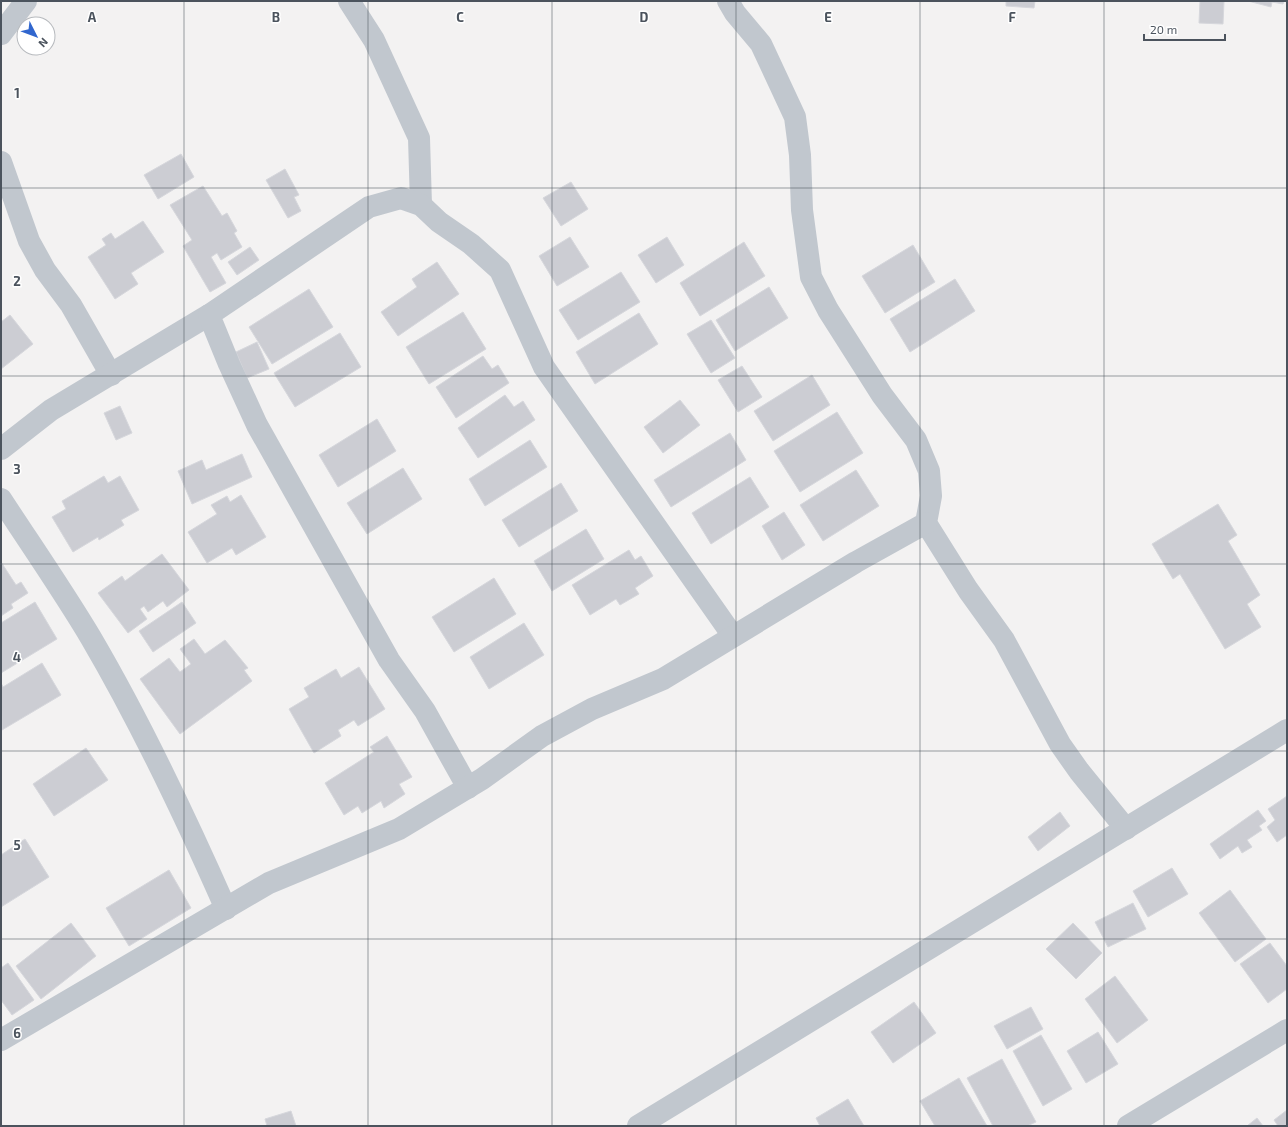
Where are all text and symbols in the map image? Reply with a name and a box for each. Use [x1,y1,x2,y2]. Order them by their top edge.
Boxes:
text: A [88,9,97,25]
text: B [272,9,280,25]
text: C [456,9,464,25]
text: D [640,9,649,25]
text: E [824,9,832,25]
text: F [1008,9,1016,25]
north arrow [16,16,56,56]
scale bar [1144,16,1225,42]
text: 20 m [1150,22,1177,36]
text: N [36,36,51,50]
text: 1 [14,85,20,101]
text: 2 [13,273,21,289]
text: 3 [13,461,21,477]
text: 4 [13,649,21,665]
text: 5 [13,837,21,853]
text: 6 [13,1025,21,1041]

